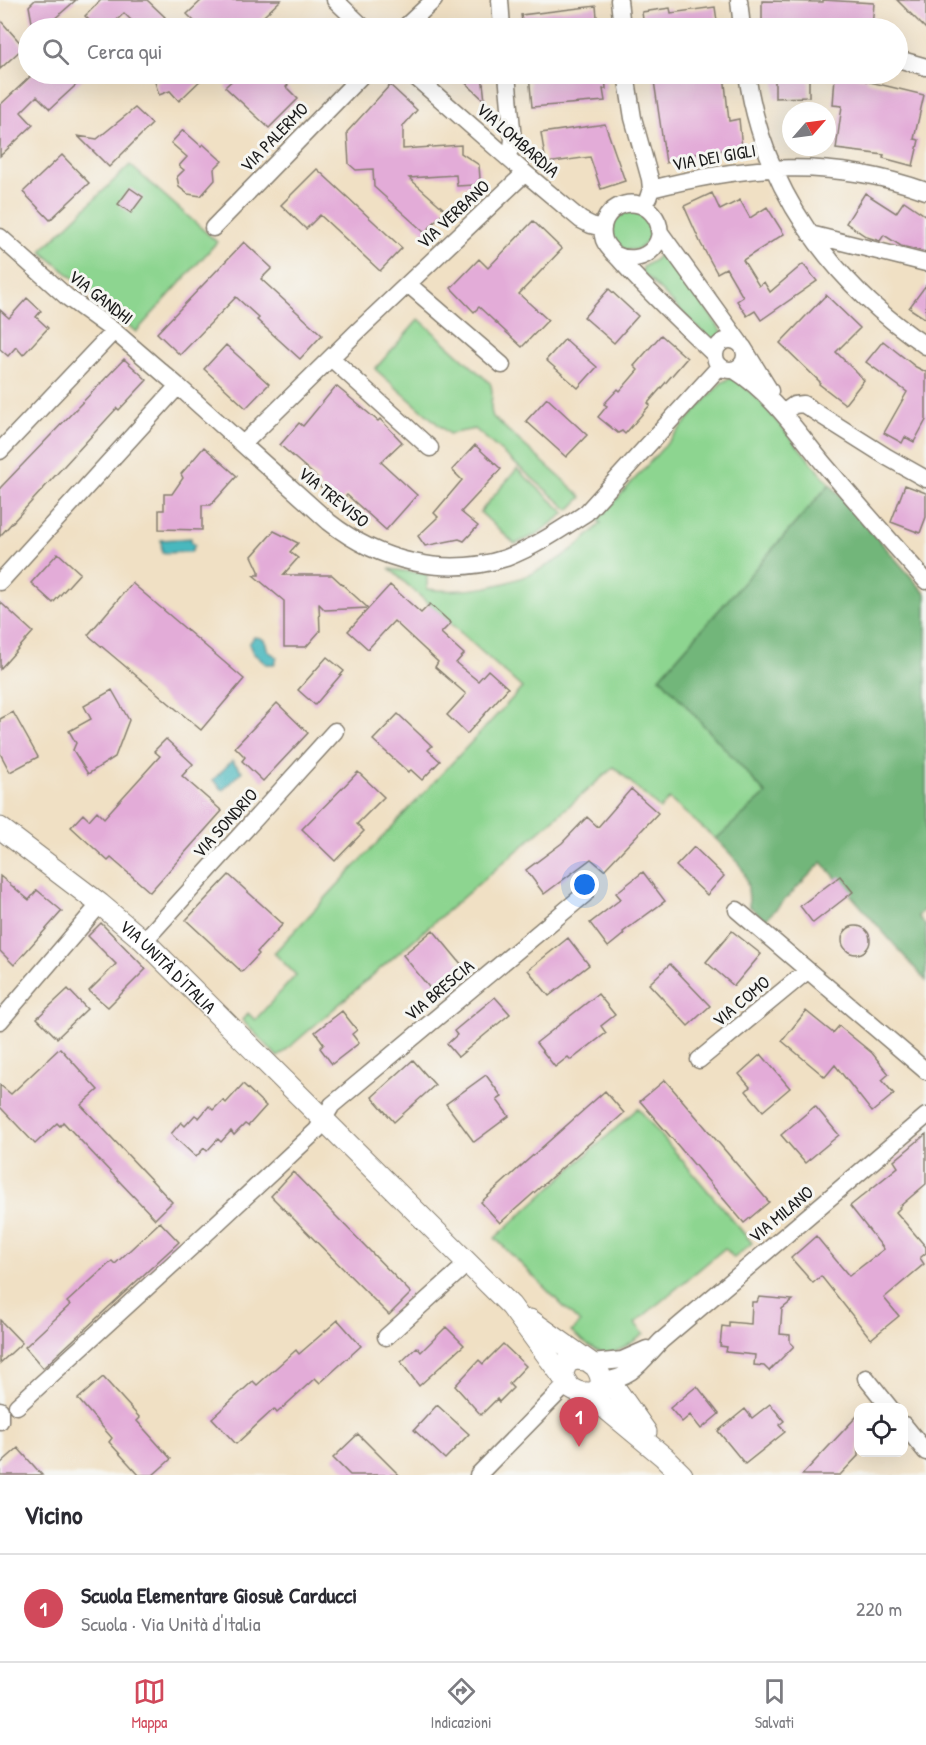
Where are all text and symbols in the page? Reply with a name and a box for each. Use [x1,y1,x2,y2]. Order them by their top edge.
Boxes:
search box [18,18,908,84]
icon: search [39,35,72,68]
text: Cerca qui [87,36,162,66]
street label: VIA PALERMO [234,97,314,177]
street label: VIA LOMBARDIA [471,97,565,183]
north arrow [782,102,836,156]
street label: VIA DEI GIGLI [670,137,758,177]
street label: VIA VERBANO [411,174,495,254]
street label: VIA GANDHI [64,264,138,330]
street label: VIA TREVISO [293,461,375,533]
street label: VIA SONDRIO [187,783,263,863]
your location [570,870,599,899]
street label: VIA UNITÀ D'ITALIA [115,914,222,1019]
street label: VIA BRESCIA [399,953,479,1026]
street label: VIA COMO [707,970,775,1032]
street label: VIA MILANO [743,1180,819,1248]
pin: 1 [560,1398,598,1447]
map controls [854,1403,908,1457]
button: locate [854,1403,908,1457]
text: Vicino [24,1497,83,1532]
text: Scuola Elementare Giosuè Carducci [81,1580,357,1610]
text: 1 [40,1595,47,1622]
text: 220 m [856,1595,902,1622]
text: Scuola · Via Unità d'Italia [81,1610,261,1637]
tab: Mappa [132,1675,167,1733]
tab: Indicazioni [431,1675,492,1733]
tab: Salvati [755,1675,794,1733]

